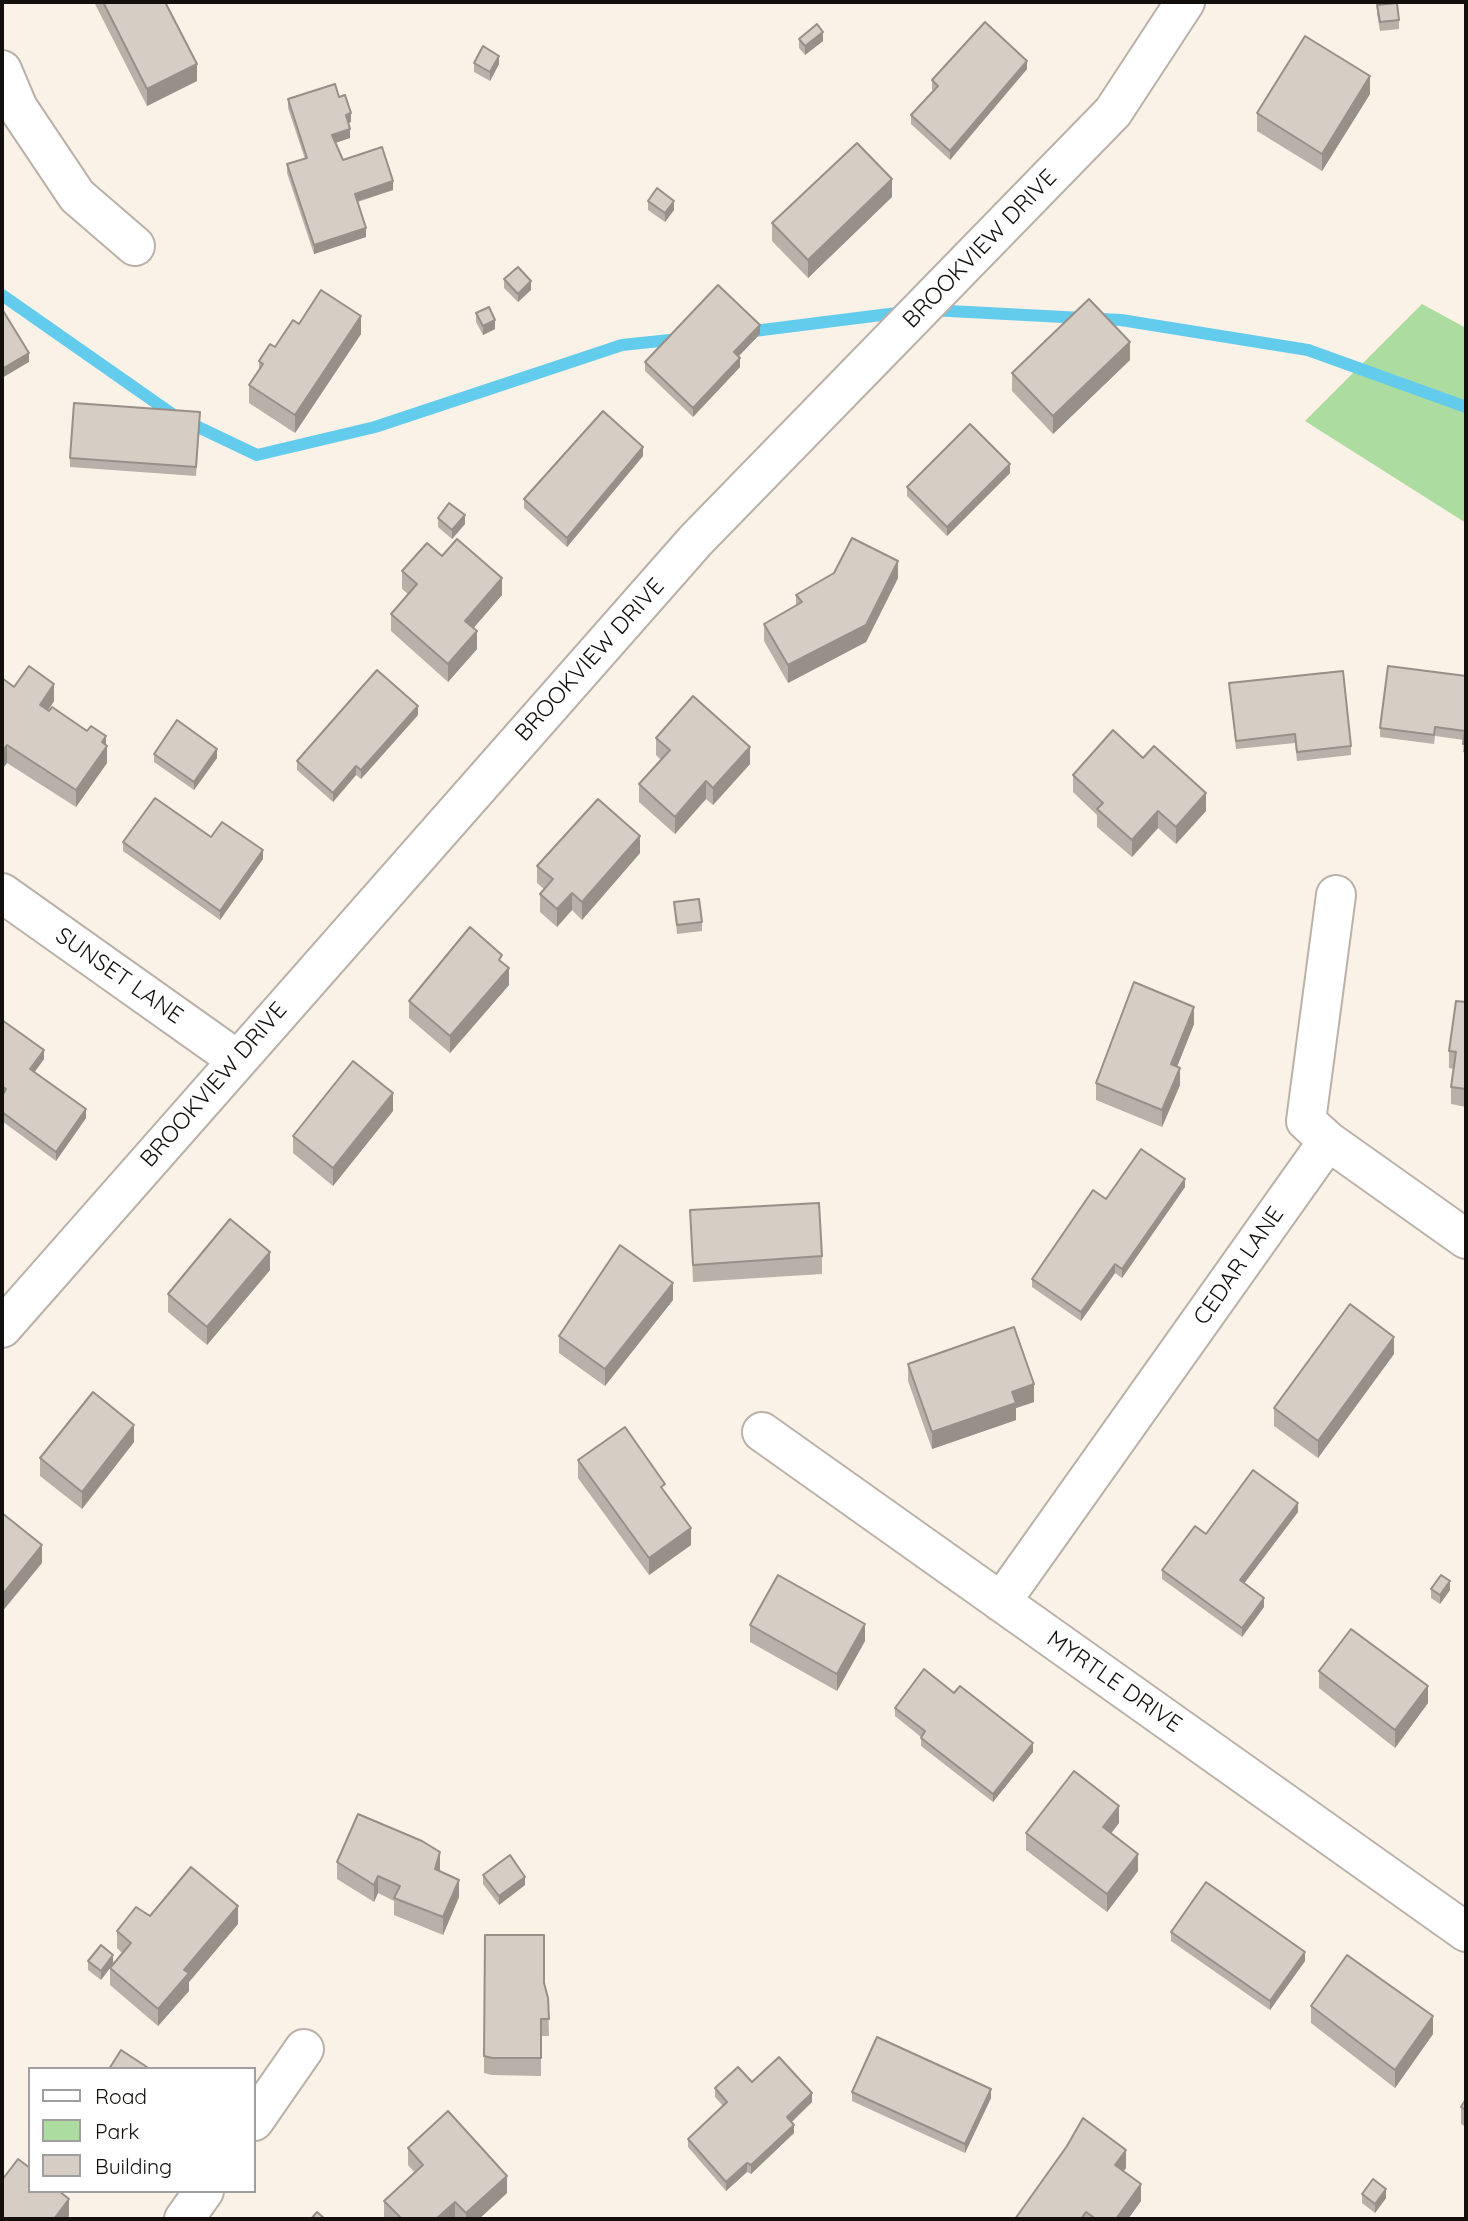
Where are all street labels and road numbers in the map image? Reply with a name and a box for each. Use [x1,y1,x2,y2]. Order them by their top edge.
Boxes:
street label: BROOKVIEW DRIVE [897,164,1063,334]
street label: BROOKVIEW DRIVE [510,573,670,747]
street label: SUNSET LANE [50,922,188,1030]
street label: BROOKVIEW DRIVE [135,997,293,1173]
street label: CEDAR LANE [1188,1202,1290,1330]
street label: MYRTLE DRIVE [1041,1625,1187,1739]

